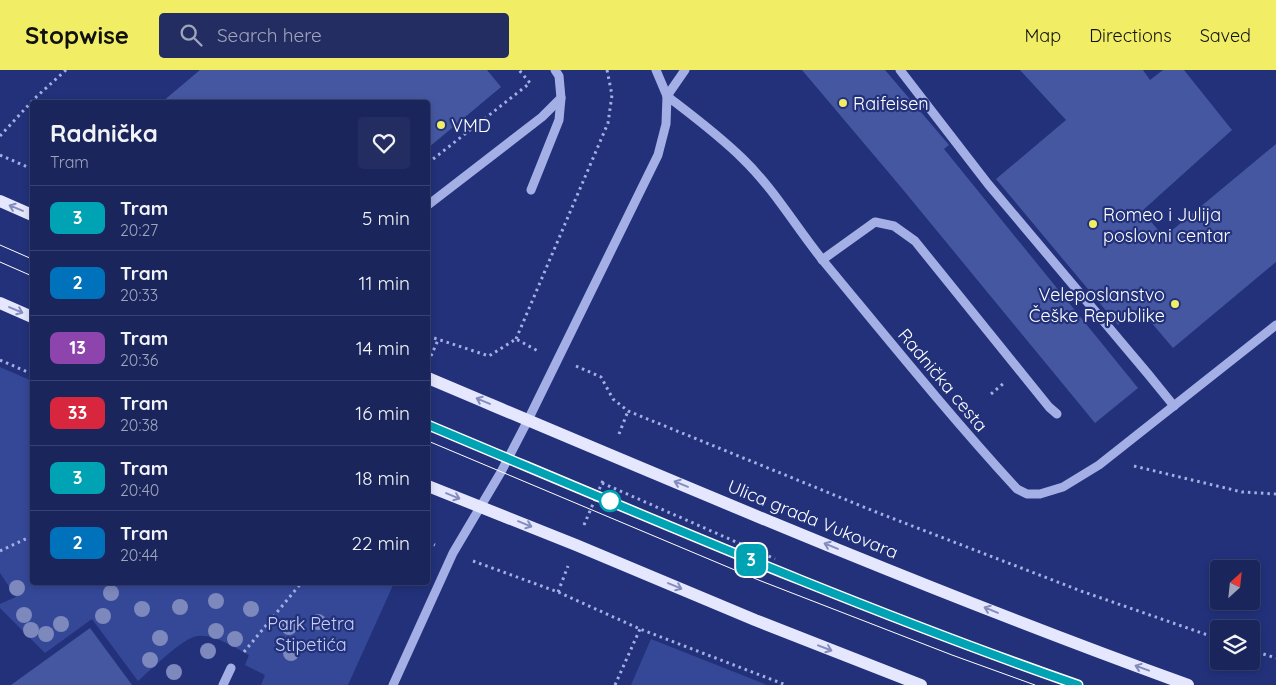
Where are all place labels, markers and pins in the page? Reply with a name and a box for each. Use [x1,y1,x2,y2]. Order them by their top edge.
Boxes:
place label: Raifeisen [853,92,929,115]
marker: Raifeisen [837,97,849,109]
place label: VMD [451,114,491,137]
marker: VMD [435,119,447,131]
place label: Romeo i Julija poslovni centar [1103,203,1231,247]
marker: Romeo i Julija poslovni centar [1087,218,1099,230]
place label: Veleposlanstvo Češke Republike [1029,283,1165,327]
marker: Veleposlanstvo Češke Republike [1169,298,1181,310]
unlabelled marker [599,490,621,512]

